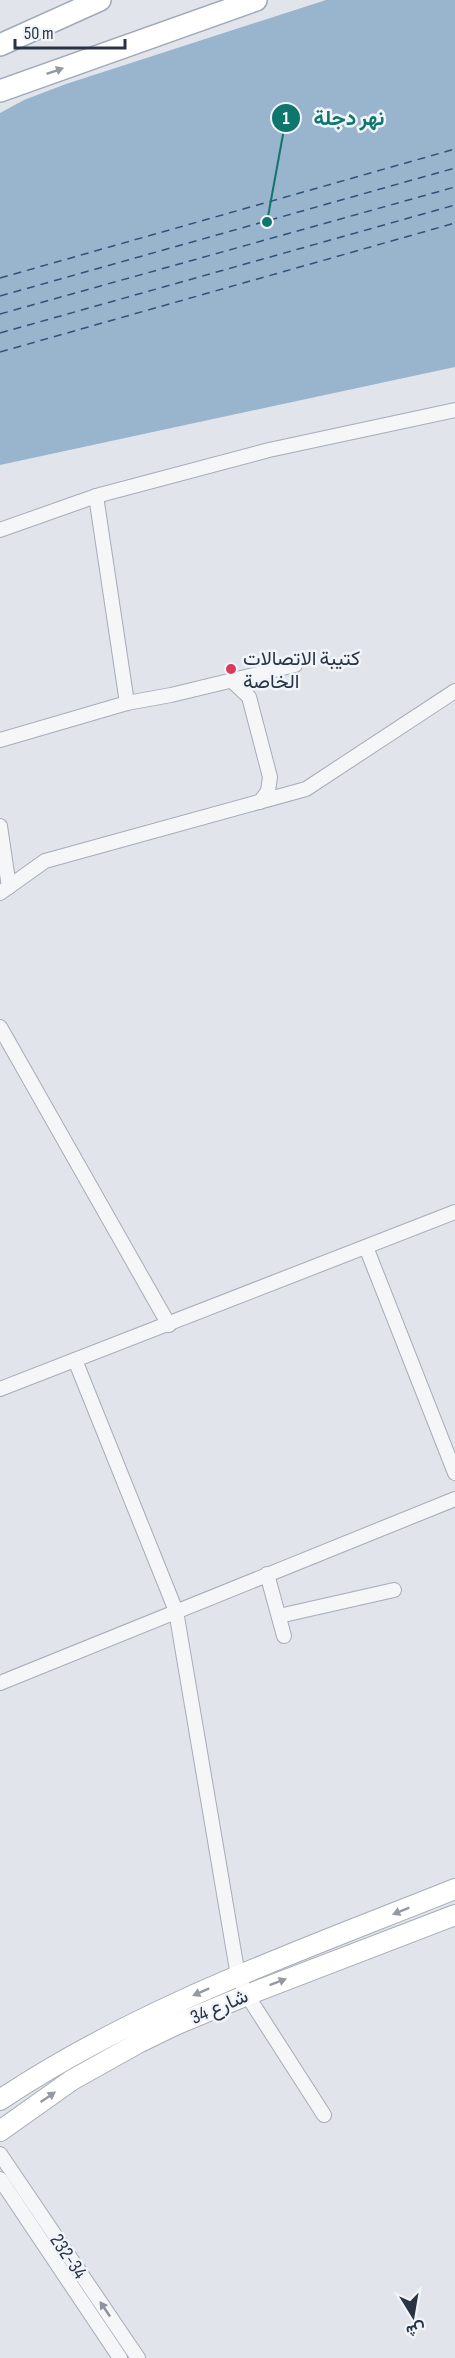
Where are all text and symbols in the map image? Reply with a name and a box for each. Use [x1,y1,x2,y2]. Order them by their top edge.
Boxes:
scale bar [15,12,124,50]
text: 50 m [24,23,54,44]
one-way arrow [46,65,64,75]
callout: نهر دجلة [271,98,396,137]
text: نهر دجلة [314,106,384,131]
text: 1 [282,108,290,129]
place label: كتيبة الاتصالات الخاصة [243,647,360,694]
marker: كتيبة الاتصالات الخاصة [224,662,238,676]
one-way arrow [391,1906,409,1916]
one-way arrow [269,1977,287,1987]
street label: شارع 34 [187,1984,252,2031]
one-way arrow [191,1987,209,1997]
one-way arrow [39,2091,56,2102]
street label: 232-34 [45,2230,92,2284]
north arrow [383,2286,443,2346]
one-way arrow [99,2302,111,2318]
text: ش [404,2318,427,2340]

